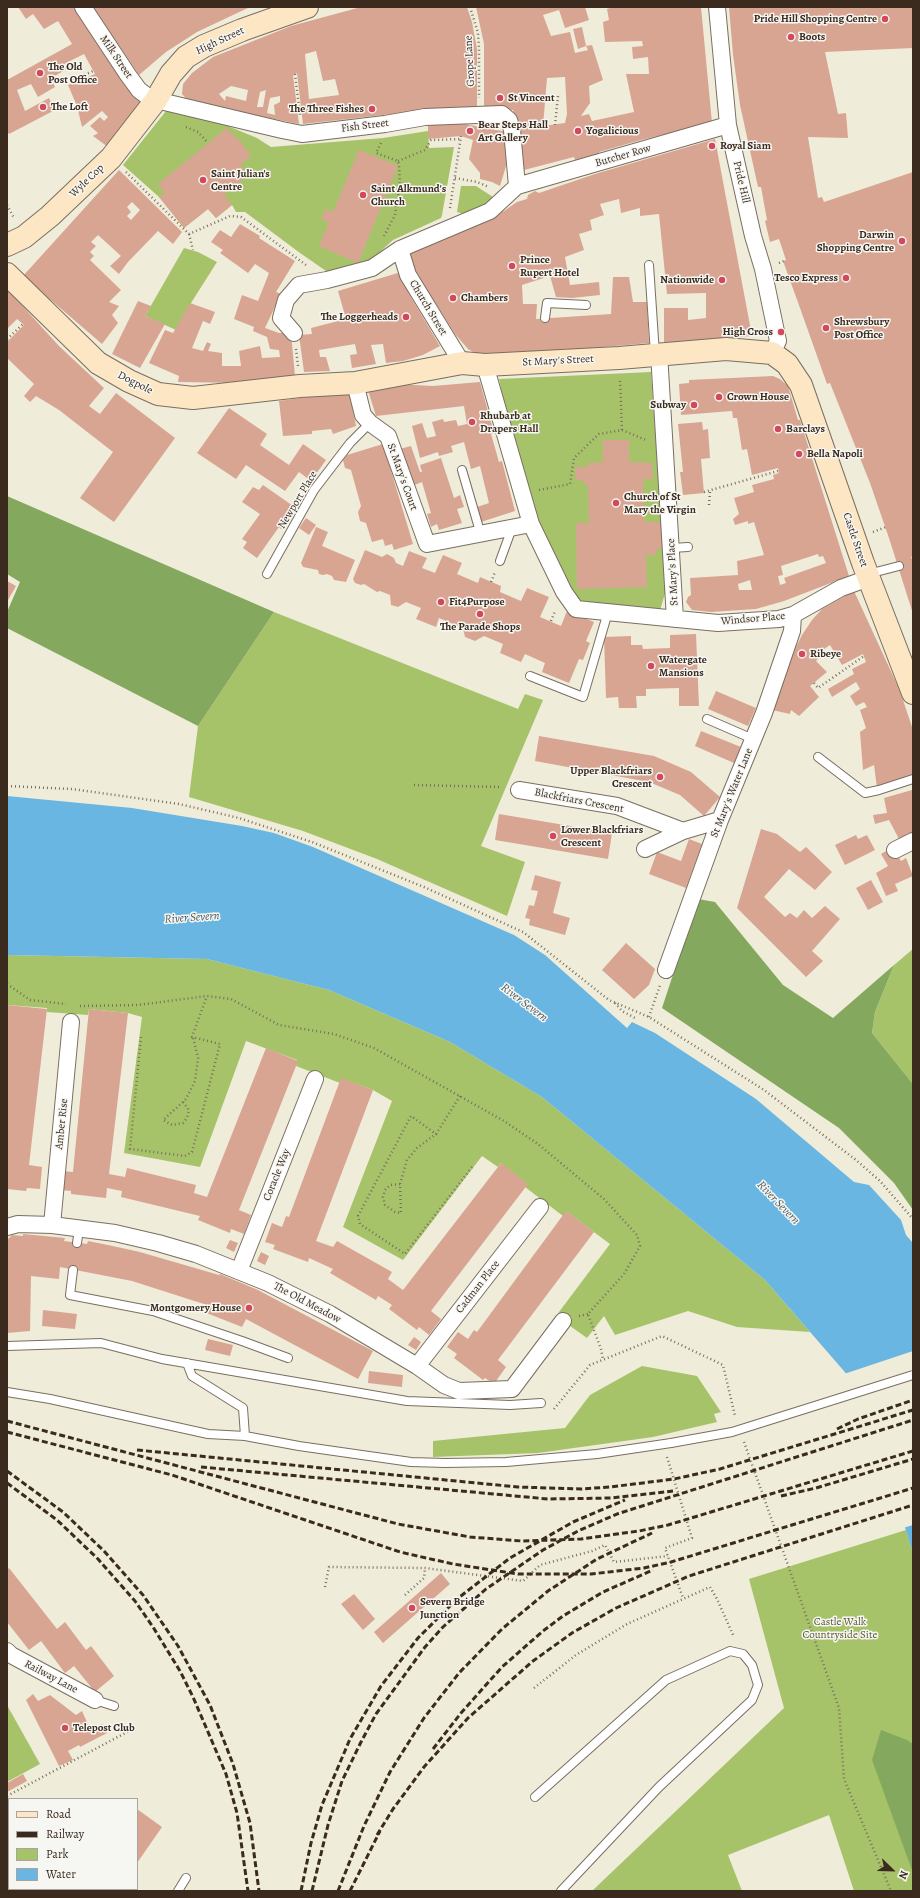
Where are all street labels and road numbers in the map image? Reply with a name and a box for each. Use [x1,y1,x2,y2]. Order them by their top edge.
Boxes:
street label: High Street [194,24,246,58]
street label: Milk Street [97,33,135,81]
street label: Grope Lane [462,35,478,87]
street label: Fish Street [340,117,390,135]
street label: Butcher Row [594,142,652,170]
street label: Pride Hill [730,160,752,204]
street label: Wyle Cop [67,161,107,201]
street label: Church Street [406,278,450,338]
street label: St Mary's Street [522,353,594,369]
street label: Dogpole [115,369,155,397]
street label: St Mary's Court [384,442,420,512]
street label: Newport Place [276,469,320,531]
street label: Castle Street [839,511,871,569]
street label: St Mary's Place [665,538,681,606]
street label: Windsor Place [720,610,786,628]
street label: St Mary's Water Lane [708,746,756,840]
street label: Blackfriars Crescent [533,786,625,816]
street label: Amber Rise [53,1098,71,1150]
street label: Coracle Way [261,1147,293,1203]
street label: Cadman Place [453,1258,503,1316]
street label: The Old Meadow [271,1280,343,1326]
street label: Railway Lane [22,1657,80,1697]

